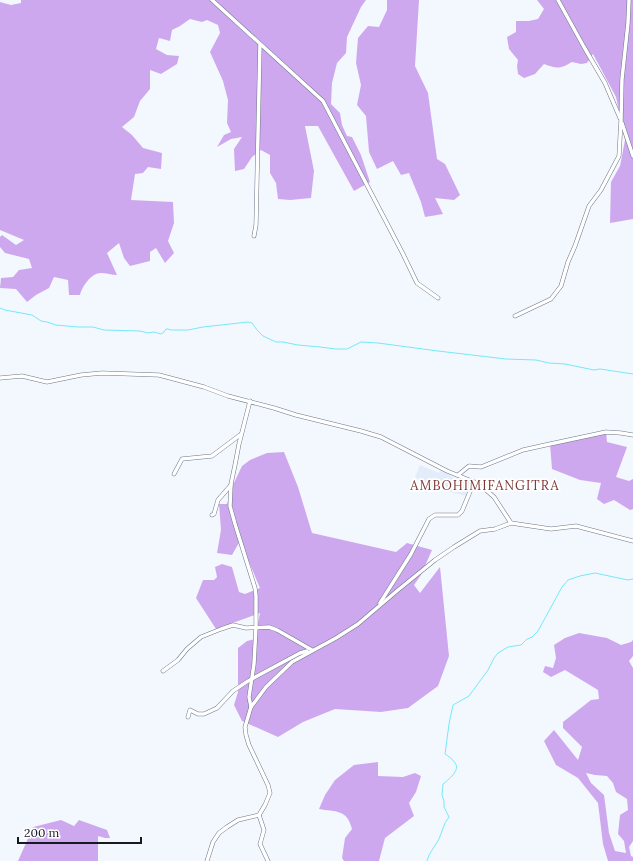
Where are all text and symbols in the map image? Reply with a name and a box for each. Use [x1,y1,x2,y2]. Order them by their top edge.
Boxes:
district label: AMBOHIMIFANGITRA [409,477,560,494]
scale bar [18,819,141,845]
text: 200 m [24,825,60,840]

